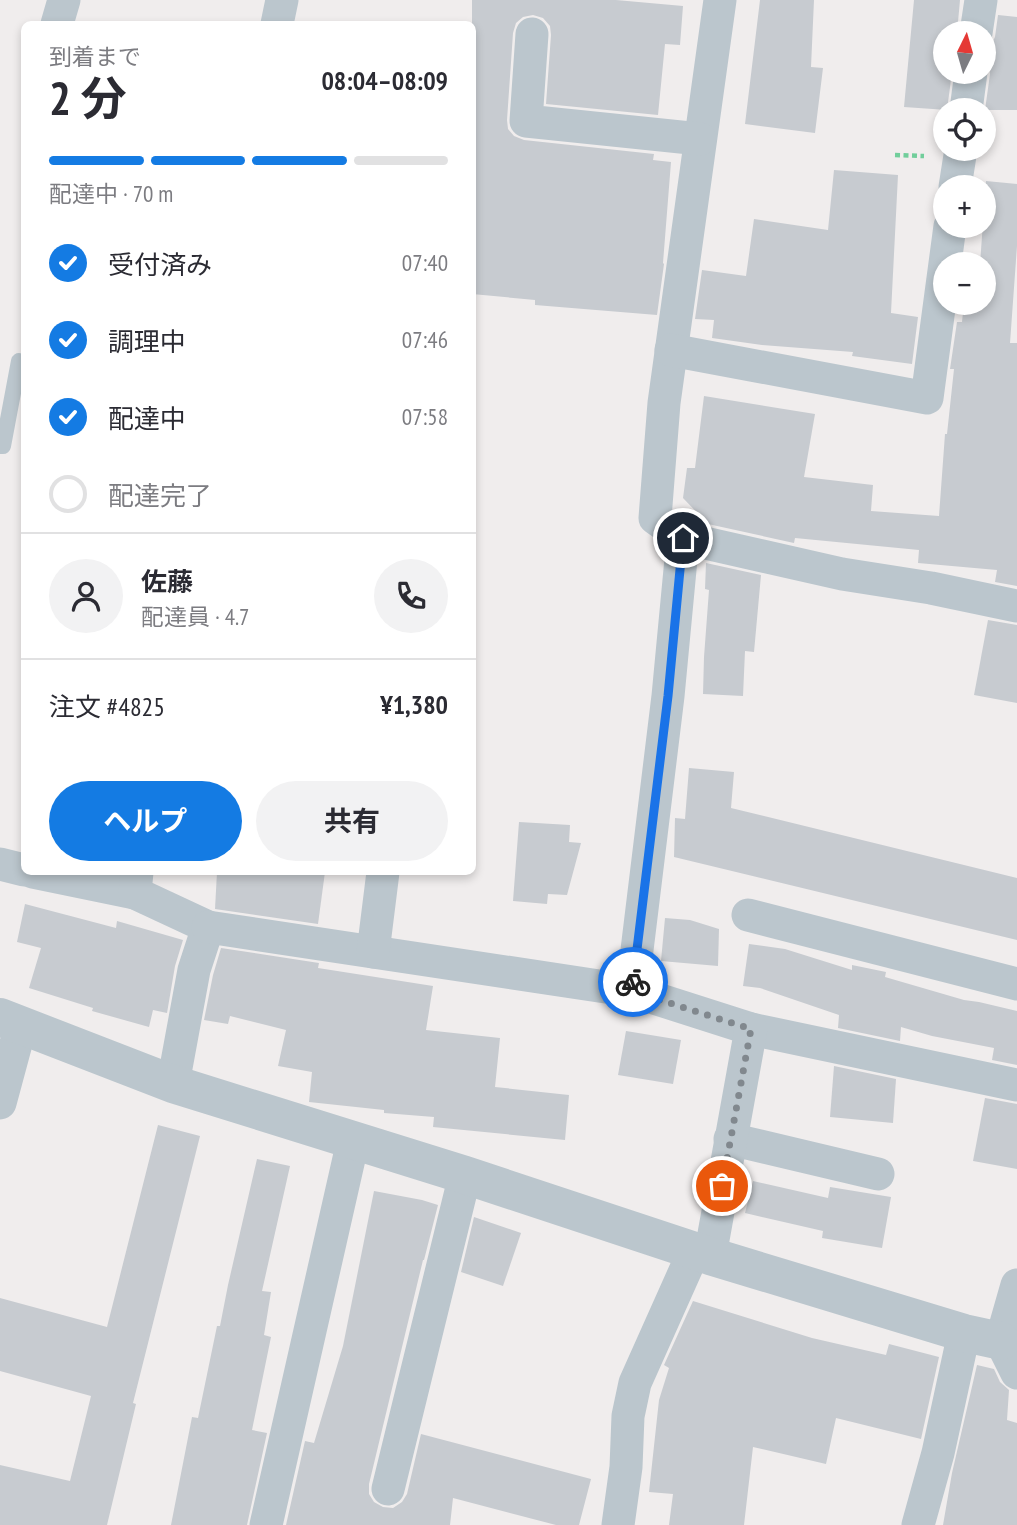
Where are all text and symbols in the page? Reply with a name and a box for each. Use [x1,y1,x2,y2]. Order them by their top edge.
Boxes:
north arrow [933,21,996,84]
map controls [933,21,996,315]
text: 到着まで [49,42,141,71]
text: 08:04–08:09 [321,64,448,97]
text: 2 分 [49,68,126,128]
button: locate [933,98,996,161]
button: + [933,175,996,238]
text: 配達中 · 70 m [49,179,173,208]
icon: check [49,244,87,282]
text: 受付済み [108,248,212,281]
text: 07:40 [402,248,448,277]
button: − [933,252,996,315]
icon: check [49,321,87,359]
text: 調理中 [108,325,186,358]
text: 07:46 [402,325,448,354]
icon: check [49,398,87,436]
text: 配達中 [108,402,186,435]
text: 07:58 [402,402,448,431]
text: 配達完了 [108,479,212,512]
pin [653,508,713,568]
icon: home [664,519,702,557]
button: person [49,559,123,633]
button: phone [374,559,448,633]
text: 佐藤 [141,565,193,598]
text: 配達員 · 4.7 [141,602,249,631]
text: ¥1,380 [380,688,448,721]
text: 注文 #4825 [49,690,165,723]
button: ヘルプ [49,781,242,861]
button: 共有 [256,781,448,861]
courier [598,947,668,1017]
icon: bike [614,963,652,1001]
pin [692,1156,752,1216]
icon: bag [703,1167,741,1205]

